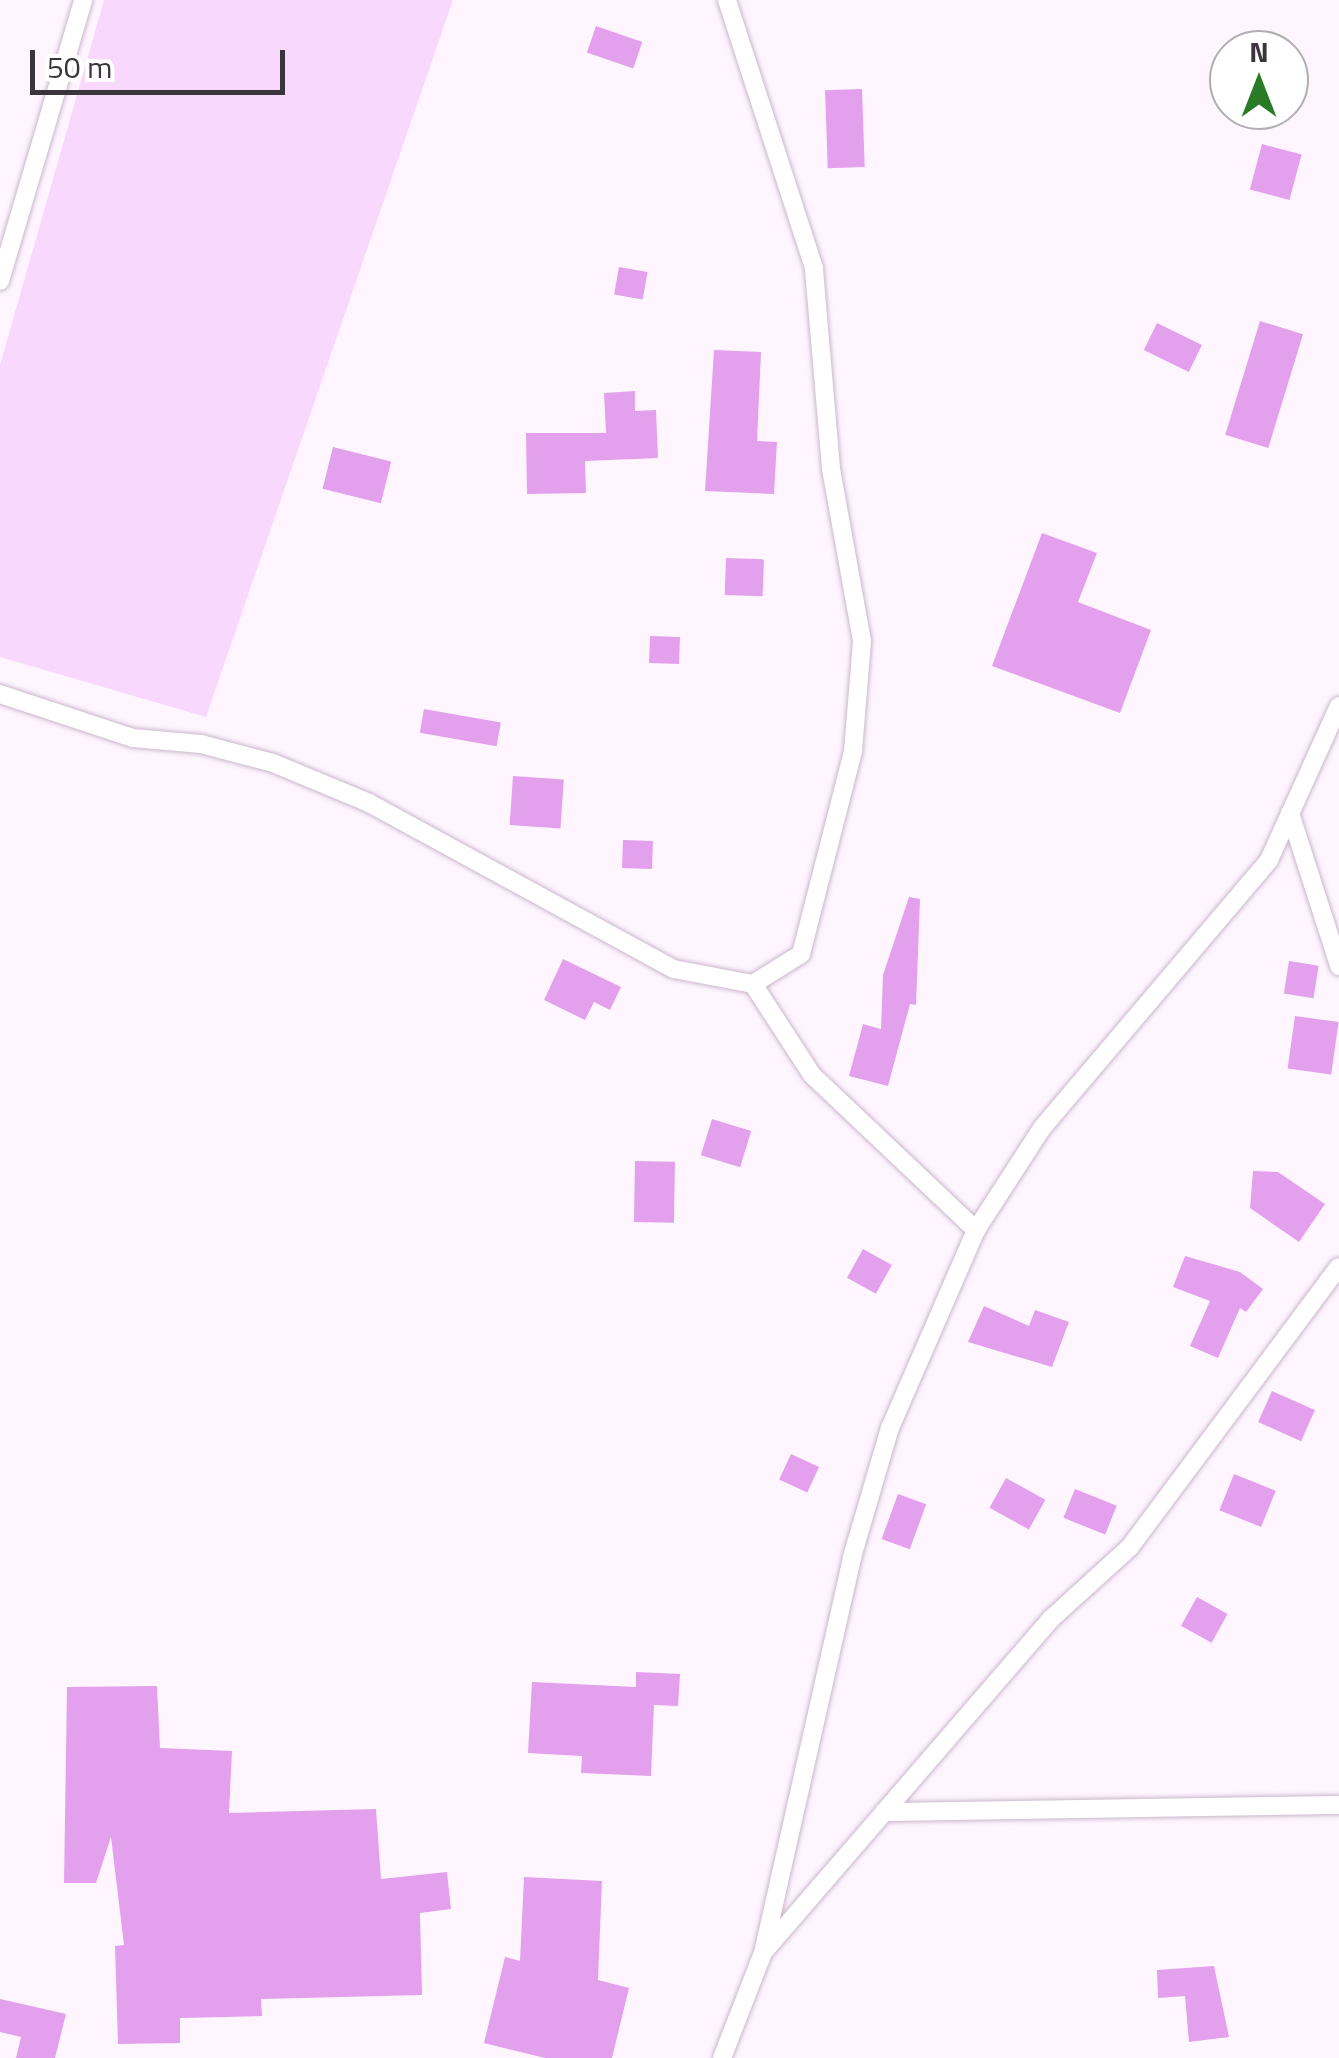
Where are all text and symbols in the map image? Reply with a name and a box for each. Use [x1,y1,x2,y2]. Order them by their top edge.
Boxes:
scale bar [35,30,290,92]
north arrow [1209,30,1309,130]
text: N [1249,30,1269,73]
text: 50 m [47,44,112,90]

